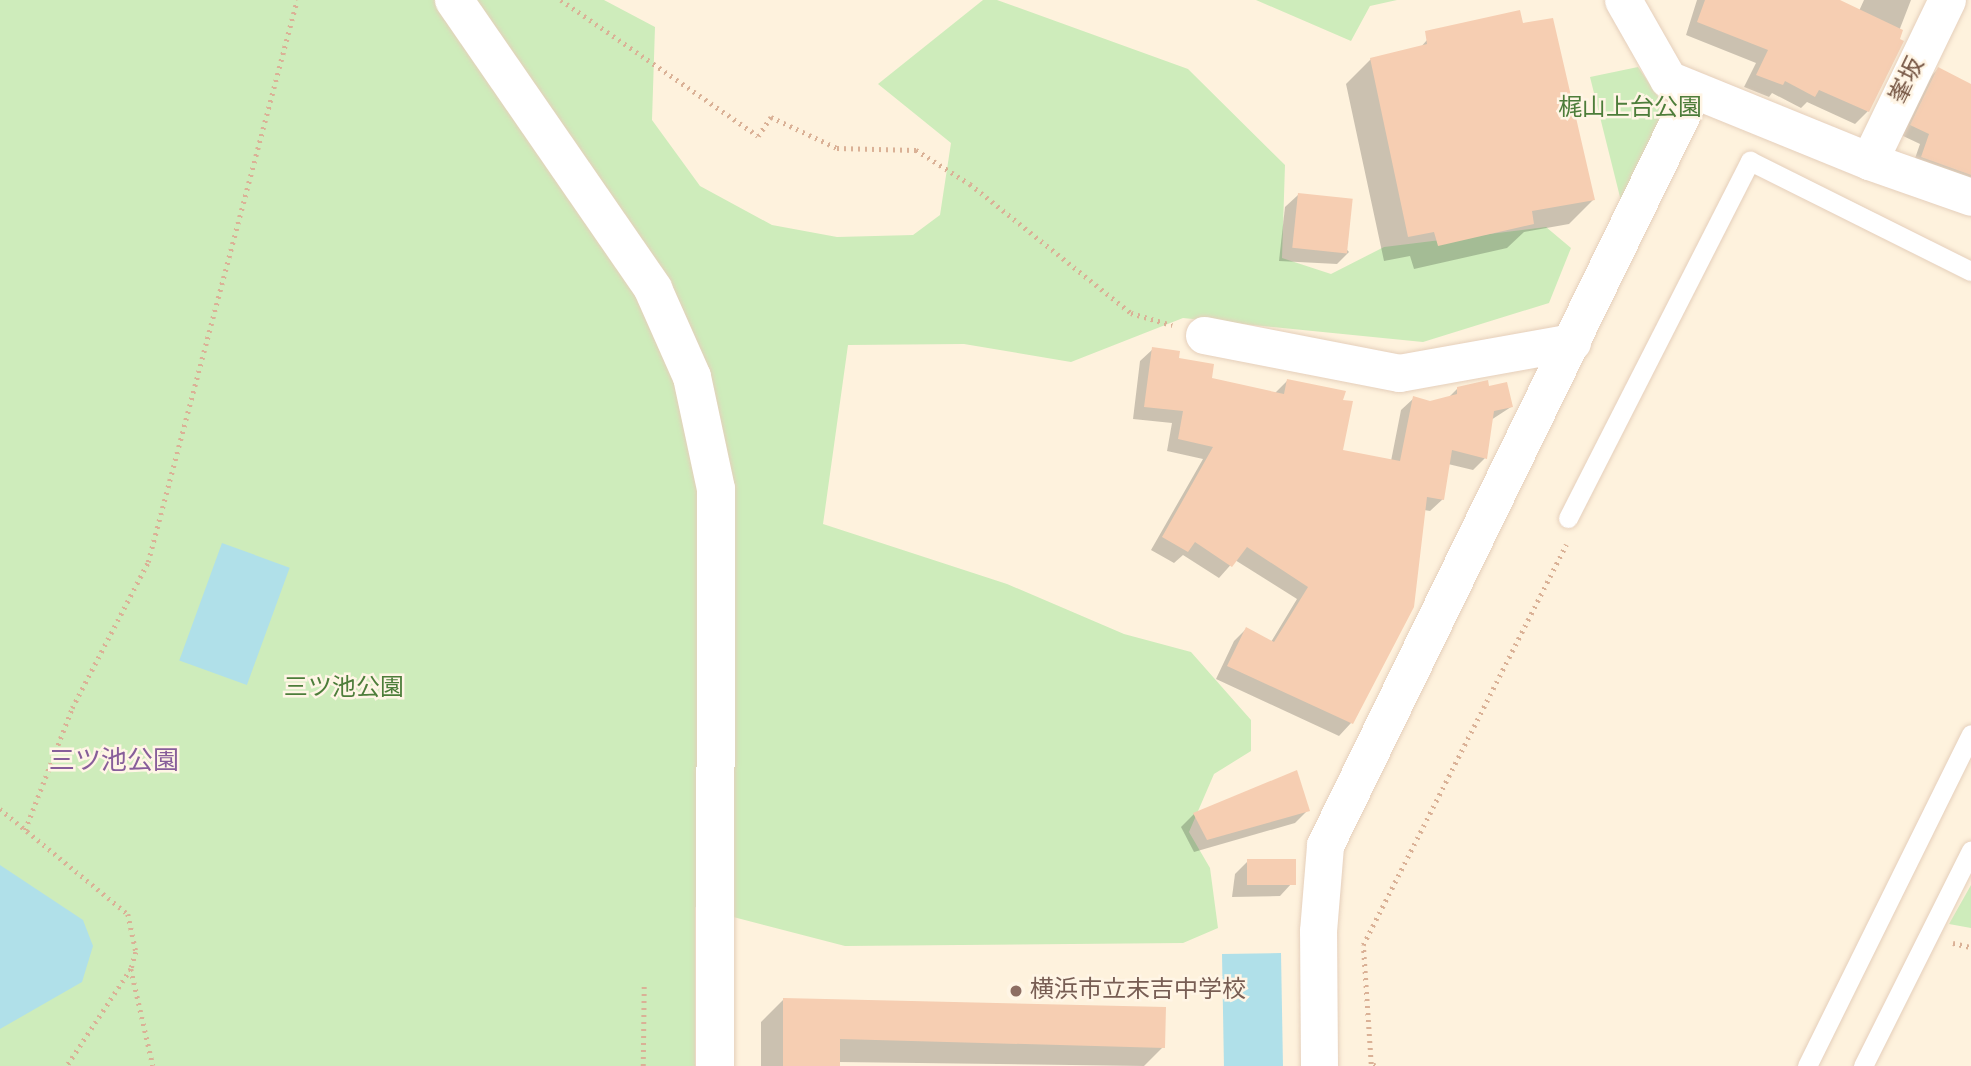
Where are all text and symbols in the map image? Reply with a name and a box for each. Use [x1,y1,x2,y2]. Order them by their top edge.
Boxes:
street label: 峯坂 [1885,53,1931,109]
park label: 梶山上台公園 [1558,95,1702,123]
park label: 三ツ池公園 [284,675,404,703]
district label: 三ツ池公園 [49,746,179,778]
place label: 横浜市立末吉中学校 [1030,977,1246,1005]
marker: 横浜市立末吉中学校 [1008,983,1024,999]

